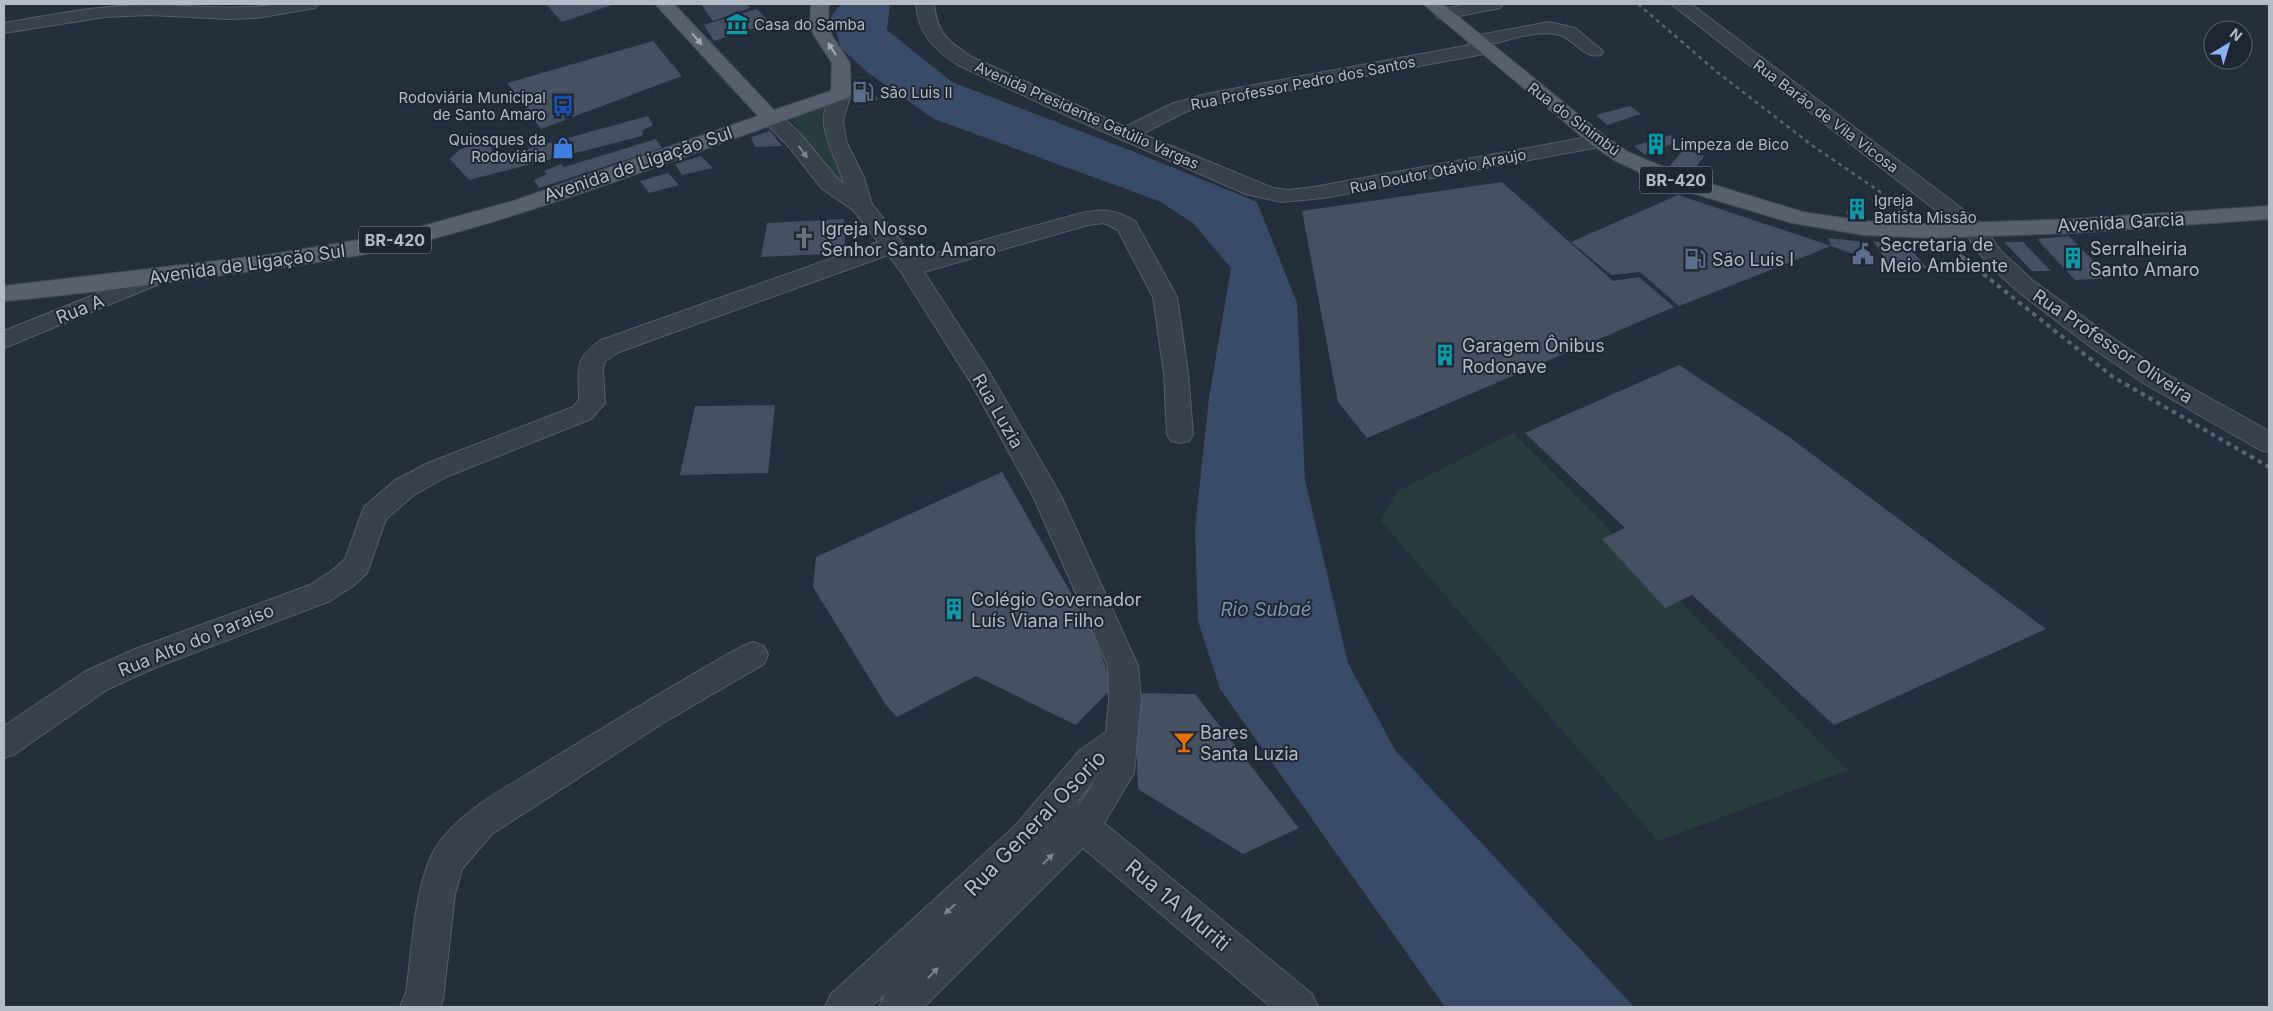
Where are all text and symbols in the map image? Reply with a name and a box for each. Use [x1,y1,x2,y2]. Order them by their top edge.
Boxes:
museum icon: Casa do Samba [724,11,750,37]
place label: Casa do Samba [754,15,865,34]
north arrow [2203,20,2253,70]
text: N [2227,24,2246,44]
one-way arrow [692,32,703,45]
one-way arrow [827,42,836,55]
street label: Rua Professor Pedro dos Santos [1189,52,1417,114]
street label: Rua Barão de Vila Vicosa [1750,55,1902,177]
street label: Avenida Presidente Getúlio Vargas [972,57,1202,173]
street label: Rua do Sinimbú [1524,78,1624,160]
fuel station icon: São Luis II [850,79,876,105]
place label: São Luis II [880,83,952,102]
place label: Rodoviária Municipal de Santo Amaro [399,88,546,124]
bus stop icon: Rodoviária Municipal de Santo Amaro [550,93,576,119]
street label: Avenida de Ligação Sul [541,122,735,206]
place label: Quiosques da Rodoviária [449,130,546,166]
building icon: Limpeza de Bico [1643,131,1669,157]
shop icon: Quiosques da Rodoviária [550,135,576,161]
place label: Limpeza de Bico [1672,135,1789,154]
one-way arrow [798,145,808,159]
street label: Rua Doutor Otávio Araújo [1348,145,1528,197]
road number: BR-420 [1640,166,1712,194]
place label: Igreja Batista Missão [1874,191,1977,227]
building icon: Igreja Batista Missão [1844,196,1870,222]
street label: Avenida Garcia [2057,208,2185,236]
place label: Igreja Nosso Senhor Santo Amaro [821,218,996,260]
church icon: Igreja Nosso Senhor Santo Amaro [791,225,817,251]
road number: BR-420 [359,226,431,254]
place label: Secretaria de Meio Ambiente [1880,234,2008,276]
place label: Serralheiria Santo Amaro [2090,238,2199,280]
street label: Avenida de Ligação Sul [148,240,346,288]
public building icon: Secretaria de Meio Ambiente [1850,241,1876,267]
building icon: Serralheiria Santo Amaro [2060,245,2086,271]
fuel station icon: São Luis I [1682,246,1708,272]
place label: São Luis I [1712,249,1794,270]
street label: Rua Professor Oliveira [2029,285,2197,407]
street label: Rua A [53,290,107,328]
place label: Garagem Ônibus Rodonave [1462,334,1605,377]
building icon: Garagem Ônibus Rodonave [1432,342,1458,368]
street label: Rua Luzia [968,370,1028,452]
place label: Colégio Governador Luís Viana Filho [971,589,1142,631]
building icon: Colégio Governador Luís Viana Filho [941,596,967,622]
water label: Rio Subaé [1220,598,1312,621]
street label: Rua Alto do Paraíso [115,599,277,681]
place label: Bares Santa Luzia [1200,722,1299,764]
bar icon: Bares Santa Luzia [1171,729,1197,755]
street label: Rua General Osorio [959,745,1111,901]
one-way arrow [1042,853,1054,865]
street label: Rua 1A Muriti [1120,854,1236,956]
one-way arrow [944,903,956,915]
one-way arrow [927,967,939,979]

